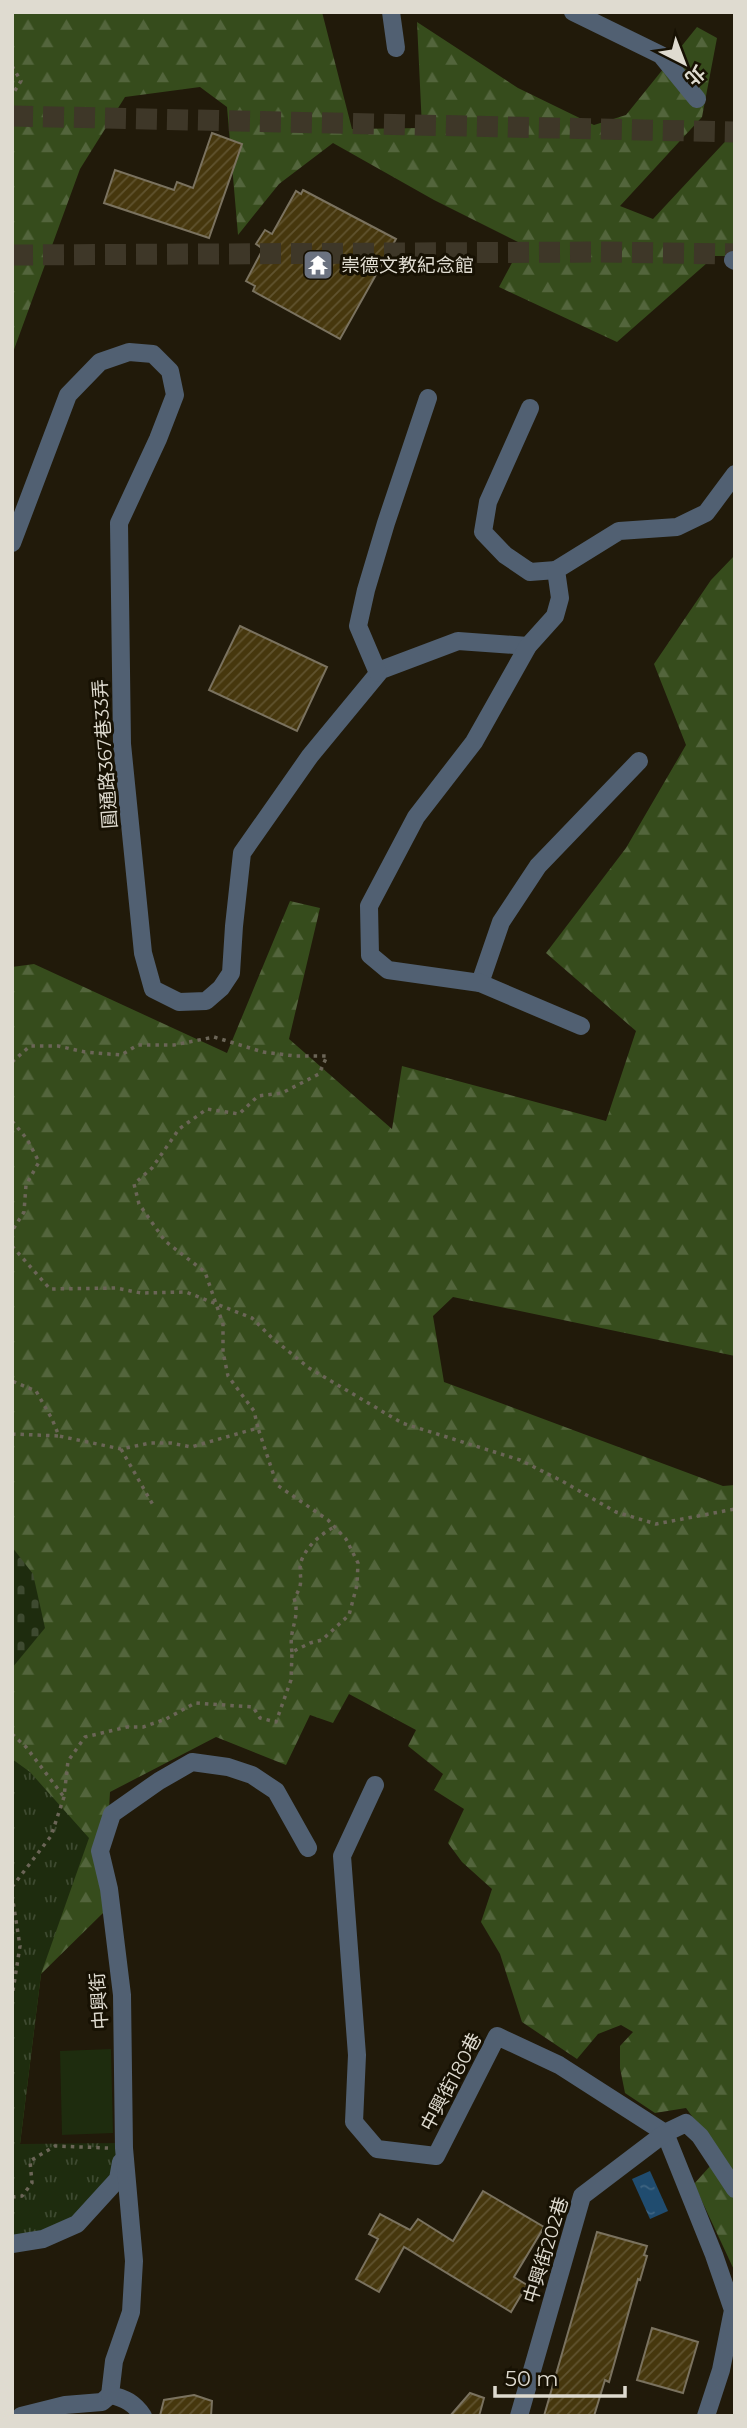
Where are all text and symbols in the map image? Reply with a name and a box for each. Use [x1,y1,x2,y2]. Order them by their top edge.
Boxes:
north arrow [649,28,719,98]
text: 北 [680,60,710,90]
temple icon: 崇德文教紀念館 [301,248,335,282]
place label: 崇德文教紀念館 [341,254,474,277]
street label: 圓通路367巷33弄 [88,679,122,829]
street label: 中興街 [86,1972,112,2030]
street label: 中興街180巷 [416,2029,486,2135]
street label: 中興街202巷 [519,2194,573,2306]
scale bar [495,2354,624,2398]
text: 50 m [505,2366,559,2391]

